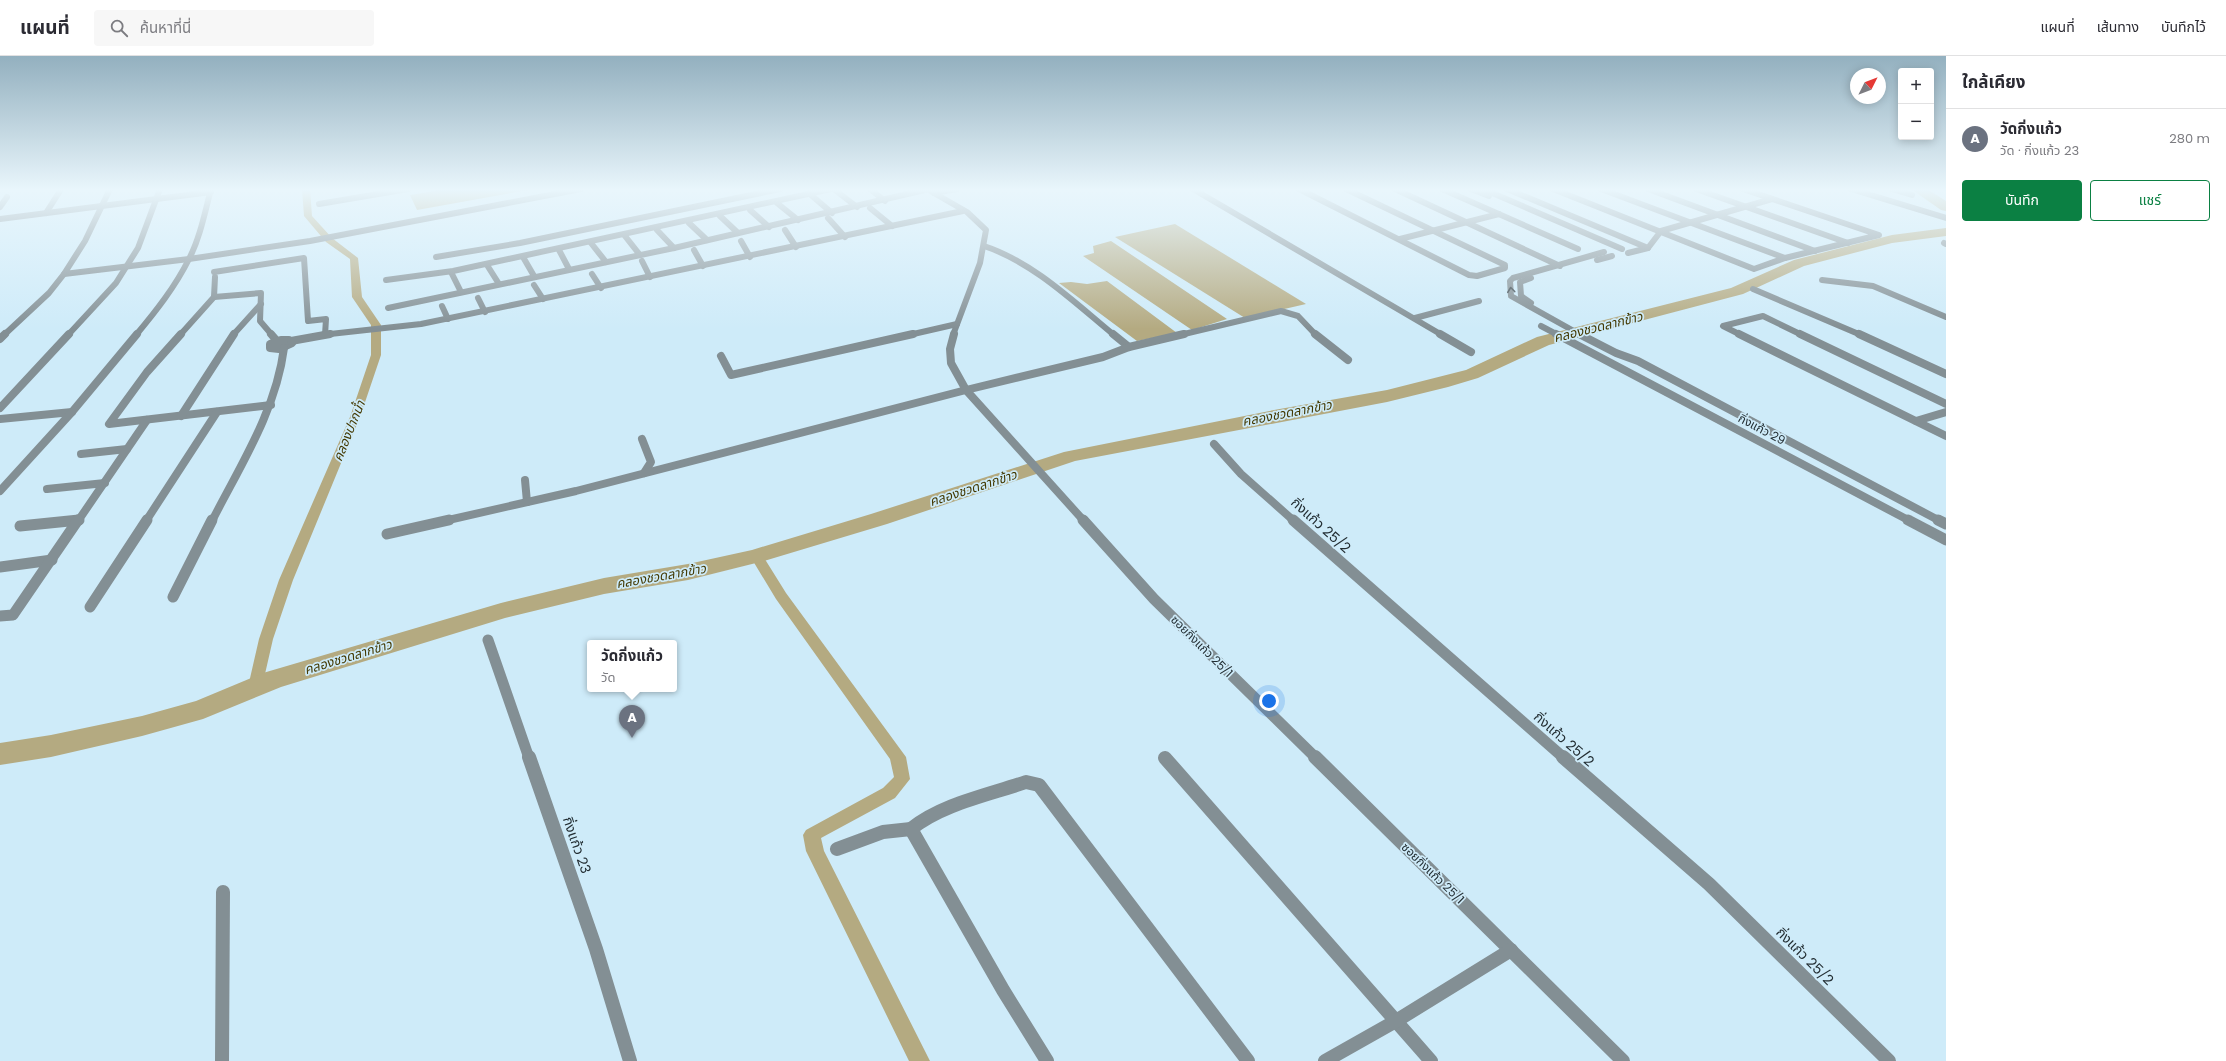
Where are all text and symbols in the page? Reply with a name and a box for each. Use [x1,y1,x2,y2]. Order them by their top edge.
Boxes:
search box [94,10,374,46]
text: แผนที่ [20,14,70,41]
icon: search [108,17,130,39]
text: ค้นหาที่นี่ [140,17,191,38]
text: แผนที่ [2041,17,2075,37]
text: เส้นทาง [2097,17,2139,37]
text: บันทึกไว้ [2161,17,2206,37]
north arrow [1850,68,1886,104]
map controls [1898,68,1934,140]
button: + [1898,68,1934,104]
text: ใกล้เคียง [1962,70,2025,94]
button: − [1898,104,1934,140]
text: วัดกิ่งแก้ว [2000,118,2062,139]
text: A [1970,129,1980,148]
text: 280 m [2169,129,2210,148]
text: วัด · กิ่งแก้ว 23 [2000,141,2079,160]
button: บันทึก [1962,180,2082,221]
button: แชร์ [2090,180,2210,221]
one-way arrow [1507,286,1516,293]
water label: คลองชวดลากข้าว [1552,307,1645,347]
water label: คลองชวดลากข้าว [1241,395,1334,431]
water label: คลองปากน้ำ [328,397,370,464]
street label: กิ่งแก้ว 29 [1735,409,1789,449]
water label: คลองชวดลากข้าว [927,465,1020,511]
street label: กิ่งแก้ว 25/2 [1287,493,1355,557]
water label: คลองชวดลากข้าว [615,559,708,593]
street label: ซอยกิ่งแก้ว 25/1 [1167,611,1237,681]
water label: คลองชวดลากข้าว [302,634,395,679]
popup [587,640,677,692]
text: วัดกิ่งแก้ว [601,645,663,666]
text: วัด [601,668,615,687]
your location [1259,691,1279,711]
pin: A [619,705,645,738]
street label: กิ่งแก้ว 25/2 [1529,707,1599,771]
street label: กิ่งแก้ว 23 [558,814,596,876]
street label: ซอยกิ่งแก้ว 25/1 [1398,839,1468,907]
street label: กิ่งแก้ว 25/2 [1772,923,1838,989]

